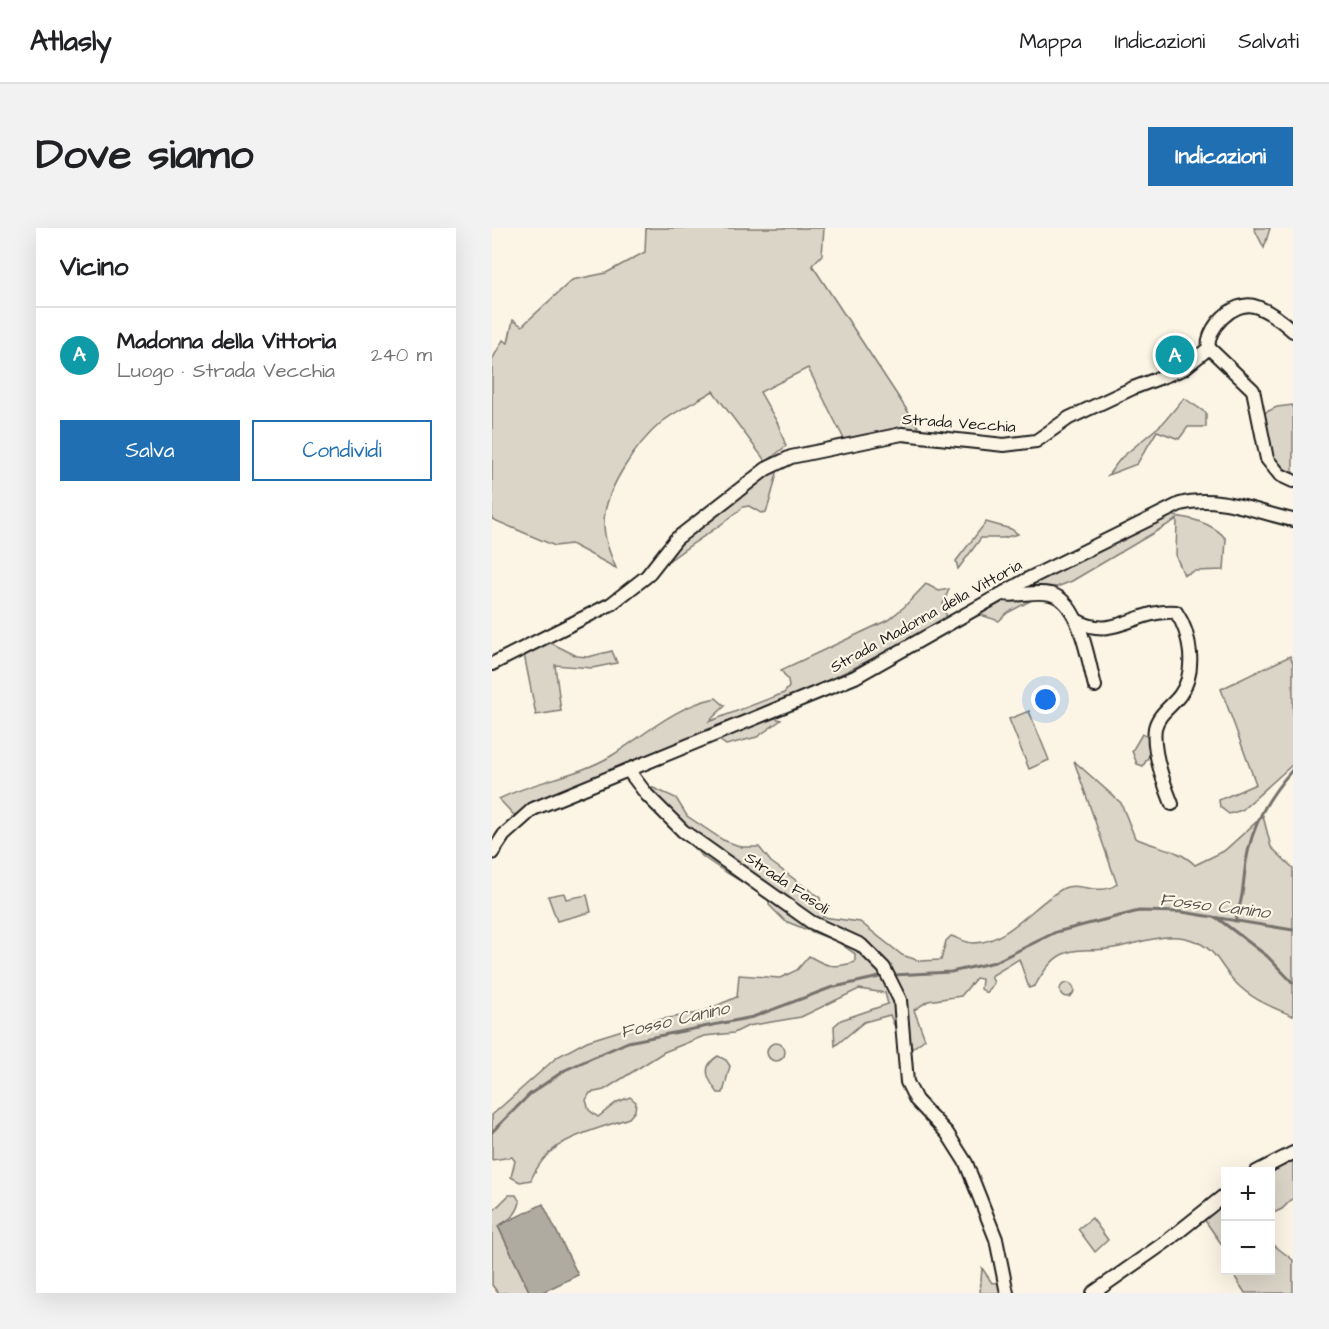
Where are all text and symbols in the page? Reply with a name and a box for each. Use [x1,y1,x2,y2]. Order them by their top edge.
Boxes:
text: Atlasly [30,22,112,61]
text: Mappa [1019,27,1082,56]
text: Indicazioni [1115,27,1205,56]
text: Salvati [1238,27,1299,56]
text: Dove siamo [36,127,253,185]
button: Indicazioni [1148,127,1293,186]
text: Vicino [60,249,128,285]
text: Madonna della Vittoria [117,326,336,357]
pin: A [1156,332,1194,378]
text: A [73,341,86,369]
text: 240 m [371,341,432,369]
text: Luogo · Strada Vecchia [117,357,335,385]
street label: Strada Vecchia [901,408,1017,438]
button: Salva [60,420,240,481]
button: Condividi [252,420,432,481]
street label: Strada Madonna della Vittoria [826,554,1026,678]
your location [1031,685,1060,714]
street label: Strada Fasoli [740,847,834,920]
water label: Fosso Canino [1159,887,1273,925]
water label: Fosso Canino [618,995,734,1045]
map controls [1221,1167,1275,1275]
button: + [1221,1167,1275,1221]
button: − [1221,1221,1275,1275]

